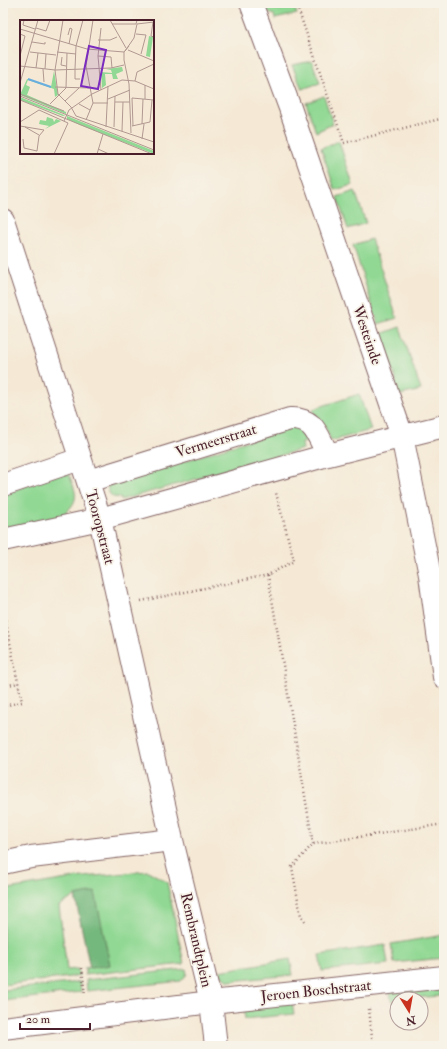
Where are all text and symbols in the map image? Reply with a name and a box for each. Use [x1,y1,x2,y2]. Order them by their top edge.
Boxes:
inset map [20,20,154,154]
street label: Westeinde [348,302,386,367]
street label: Vermeerstraat [173,420,259,462]
street label: Tooropstraat [80,487,119,567]
street label: Rembrandtplein [175,891,216,990]
street label: Jeroen Boschstraat [259,976,372,1007]
north arrow [389,991,429,1031]
scale bar [20,1005,90,1031]
text: 20 m [26,1012,51,1027]
text: N [404,1013,418,1028]

